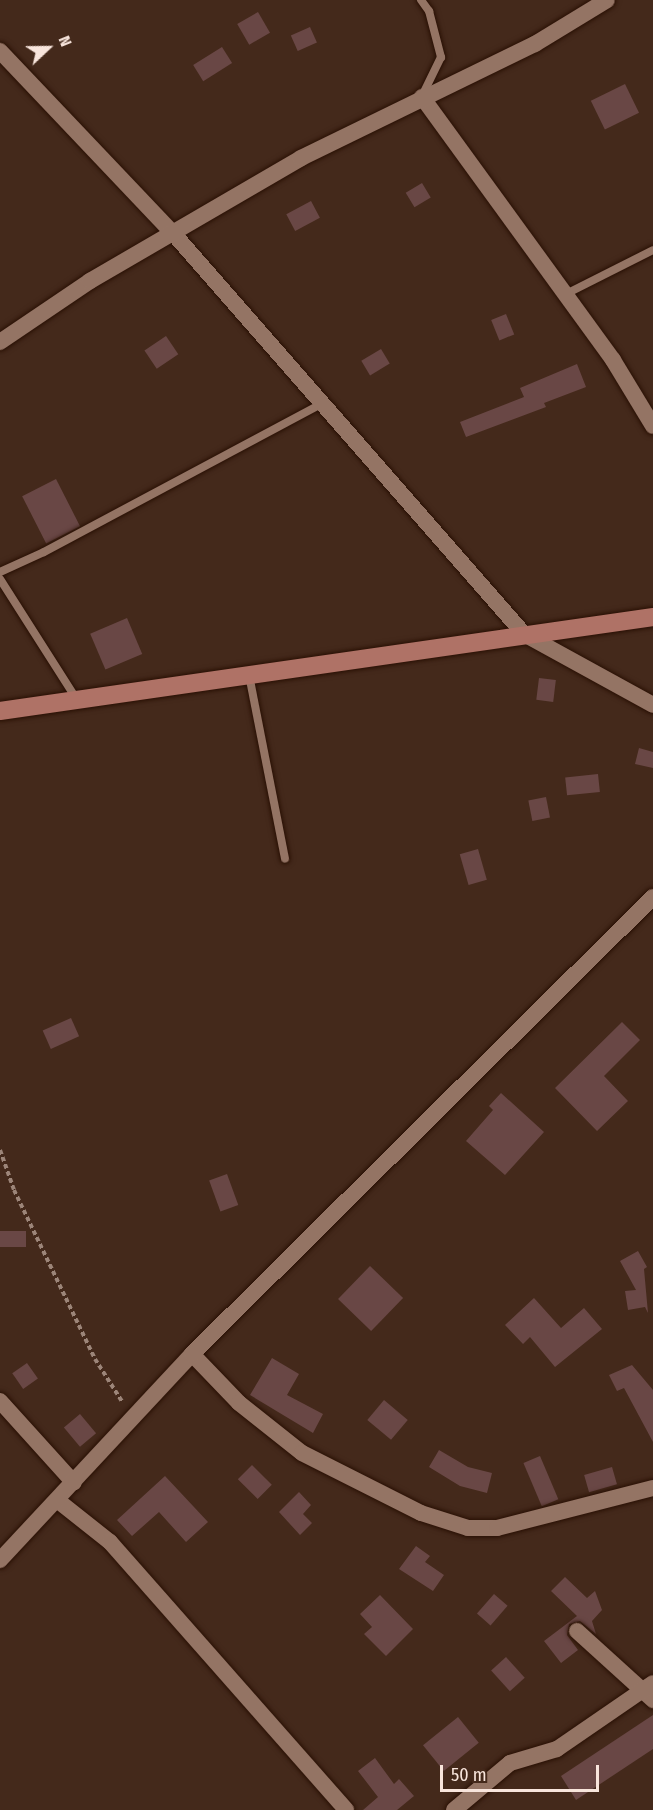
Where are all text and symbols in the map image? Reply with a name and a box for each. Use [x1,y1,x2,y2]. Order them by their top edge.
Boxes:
north arrow [18,18,78,78]
text: N [55,33,76,49]
scale bar [443,1753,602,1791]
text: 50 m [451,1764,487,1786]

